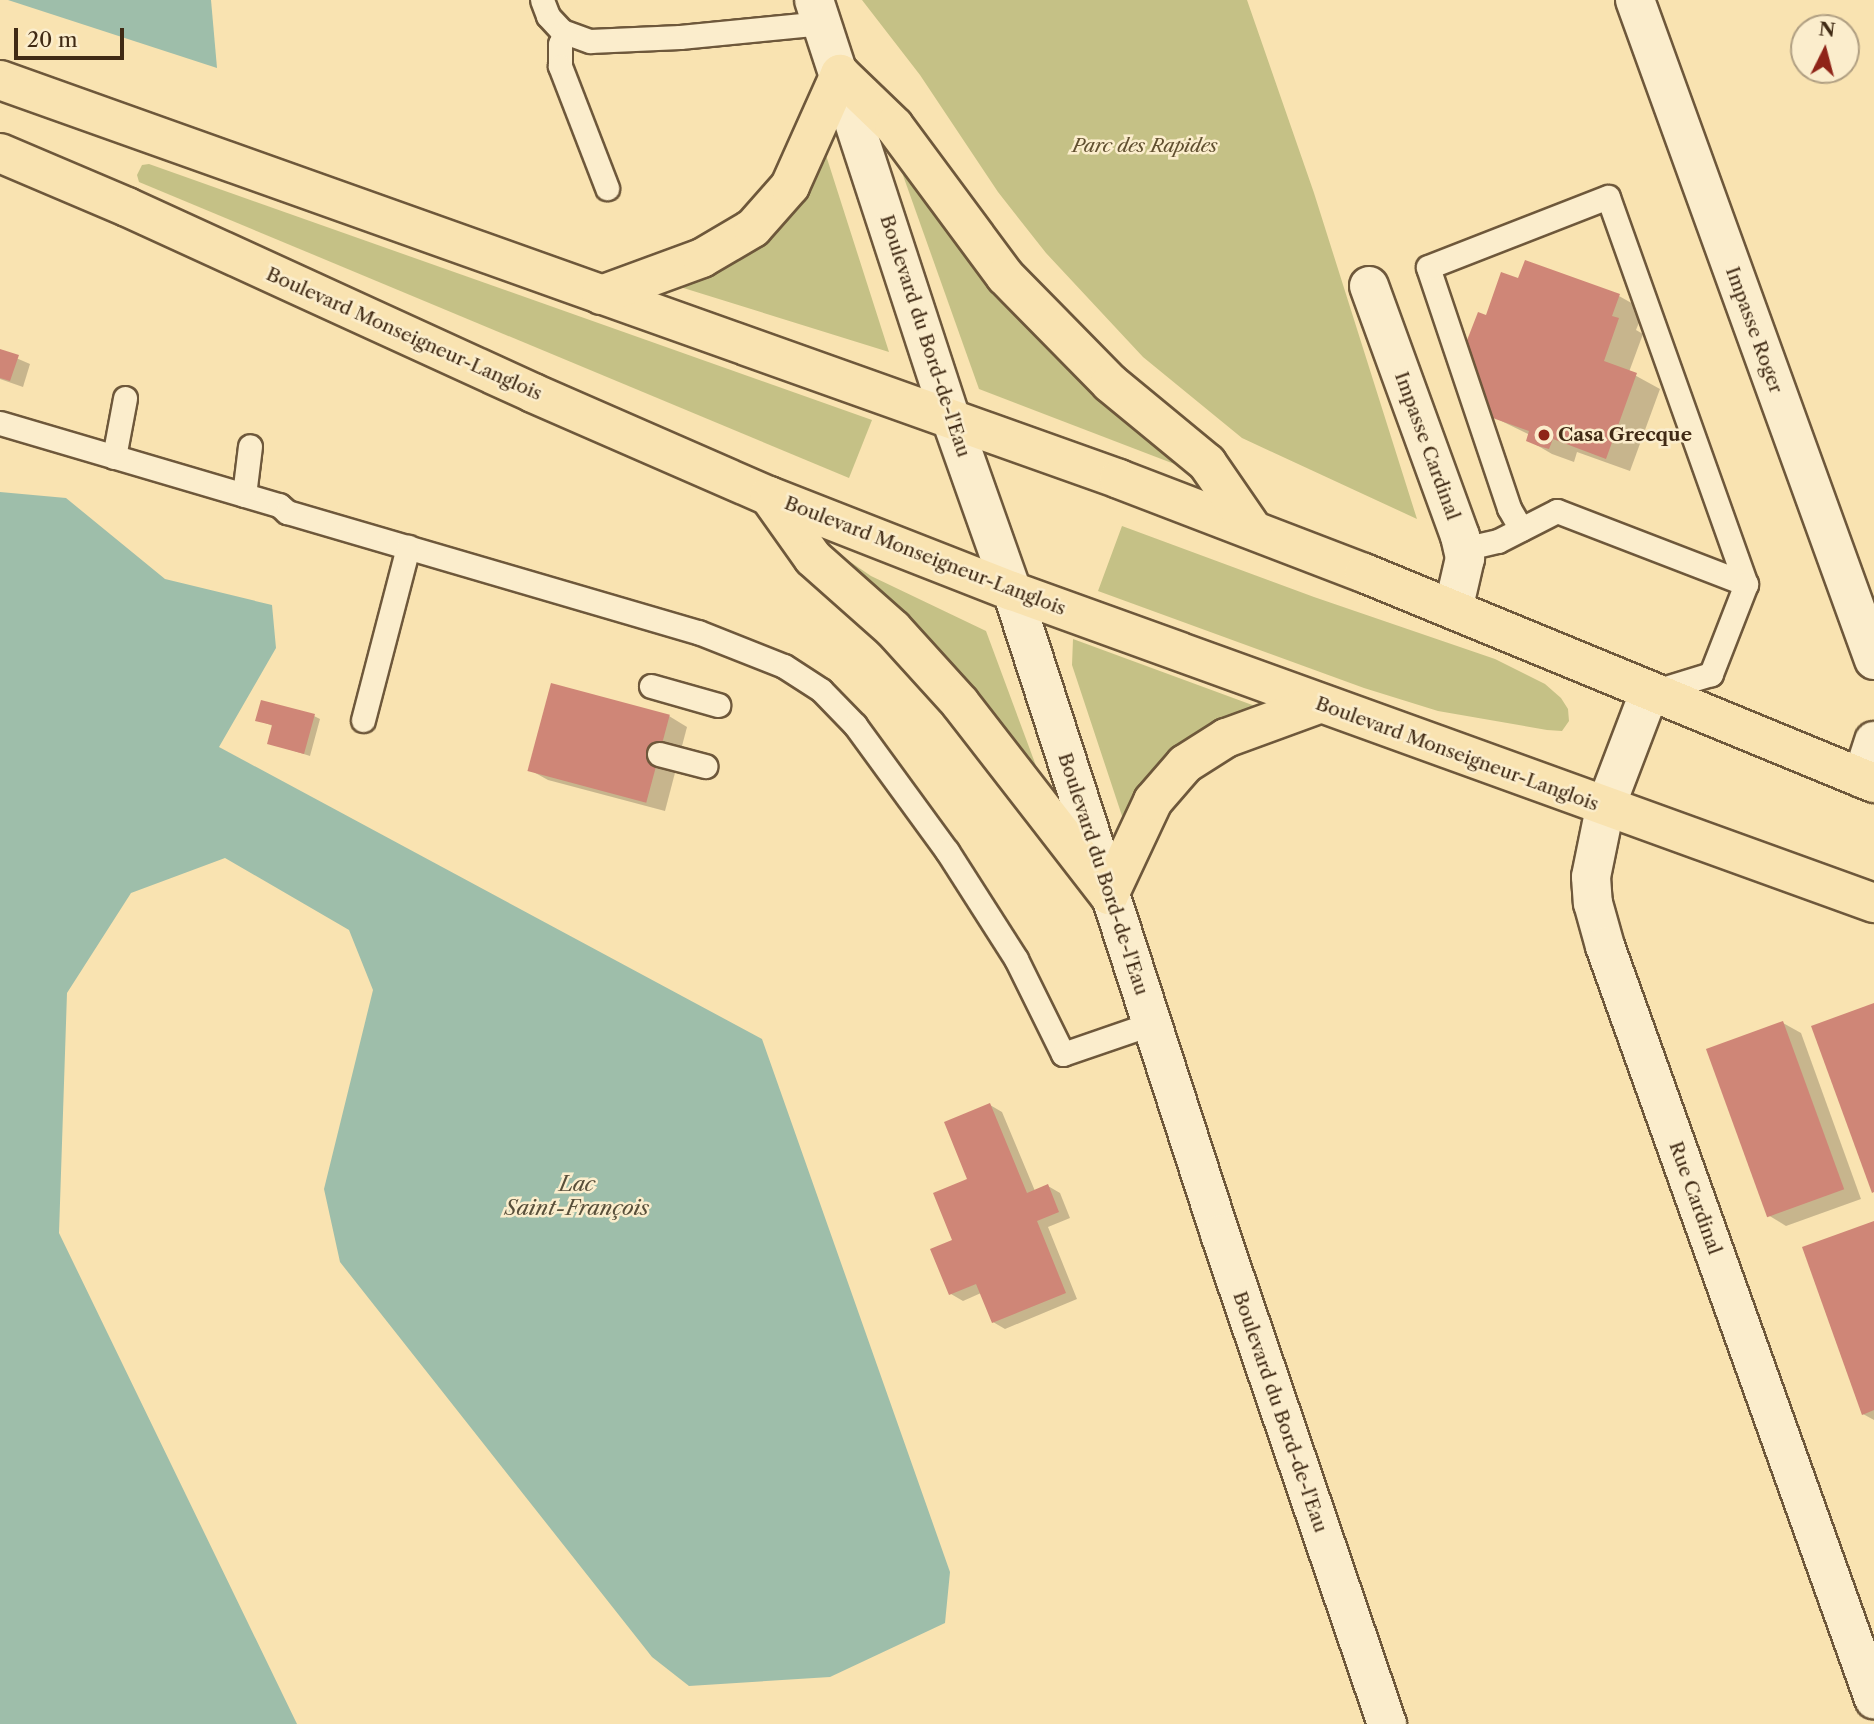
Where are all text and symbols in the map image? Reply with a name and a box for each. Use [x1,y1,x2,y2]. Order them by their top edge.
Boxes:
scale bar [18,14,128,58]
north arrow [1790,14,1860,84]
text: N [1818,17,1836,42]
text: 20 m [27,27,78,52]
park label: Parc des Rapides [1072,135,1218,157]
street label: Boulevard du Bord-de-l'Eau [875,212,975,460]
street label: Boulevard Monseigneur-Langlois [263,263,545,405]
street label: Impasse Roger [1721,264,1787,396]
street label: Impasse Cardinal [1390,369,1464,523]
place label: Casa Grecque [1558,424,1692,446]
marker: Casa Grecque [1536,427,1552,443]
street label: Boulevard Monseigneur-Langlois [781,492,1069,620]
street label: Boulevard Monseigneur-Langlois [1312,692,1602,816]
street label: Boulevard du Bord-de-l'Eau [1053,750,1153,998]
street label: Rue Cardinal [1664,1138,1726,1258]
water label: Lac Saint-François [505,1171,649,1221]
street label: Boulevard du Bord-de-l'Eau [1228,1288,1332,1536]

